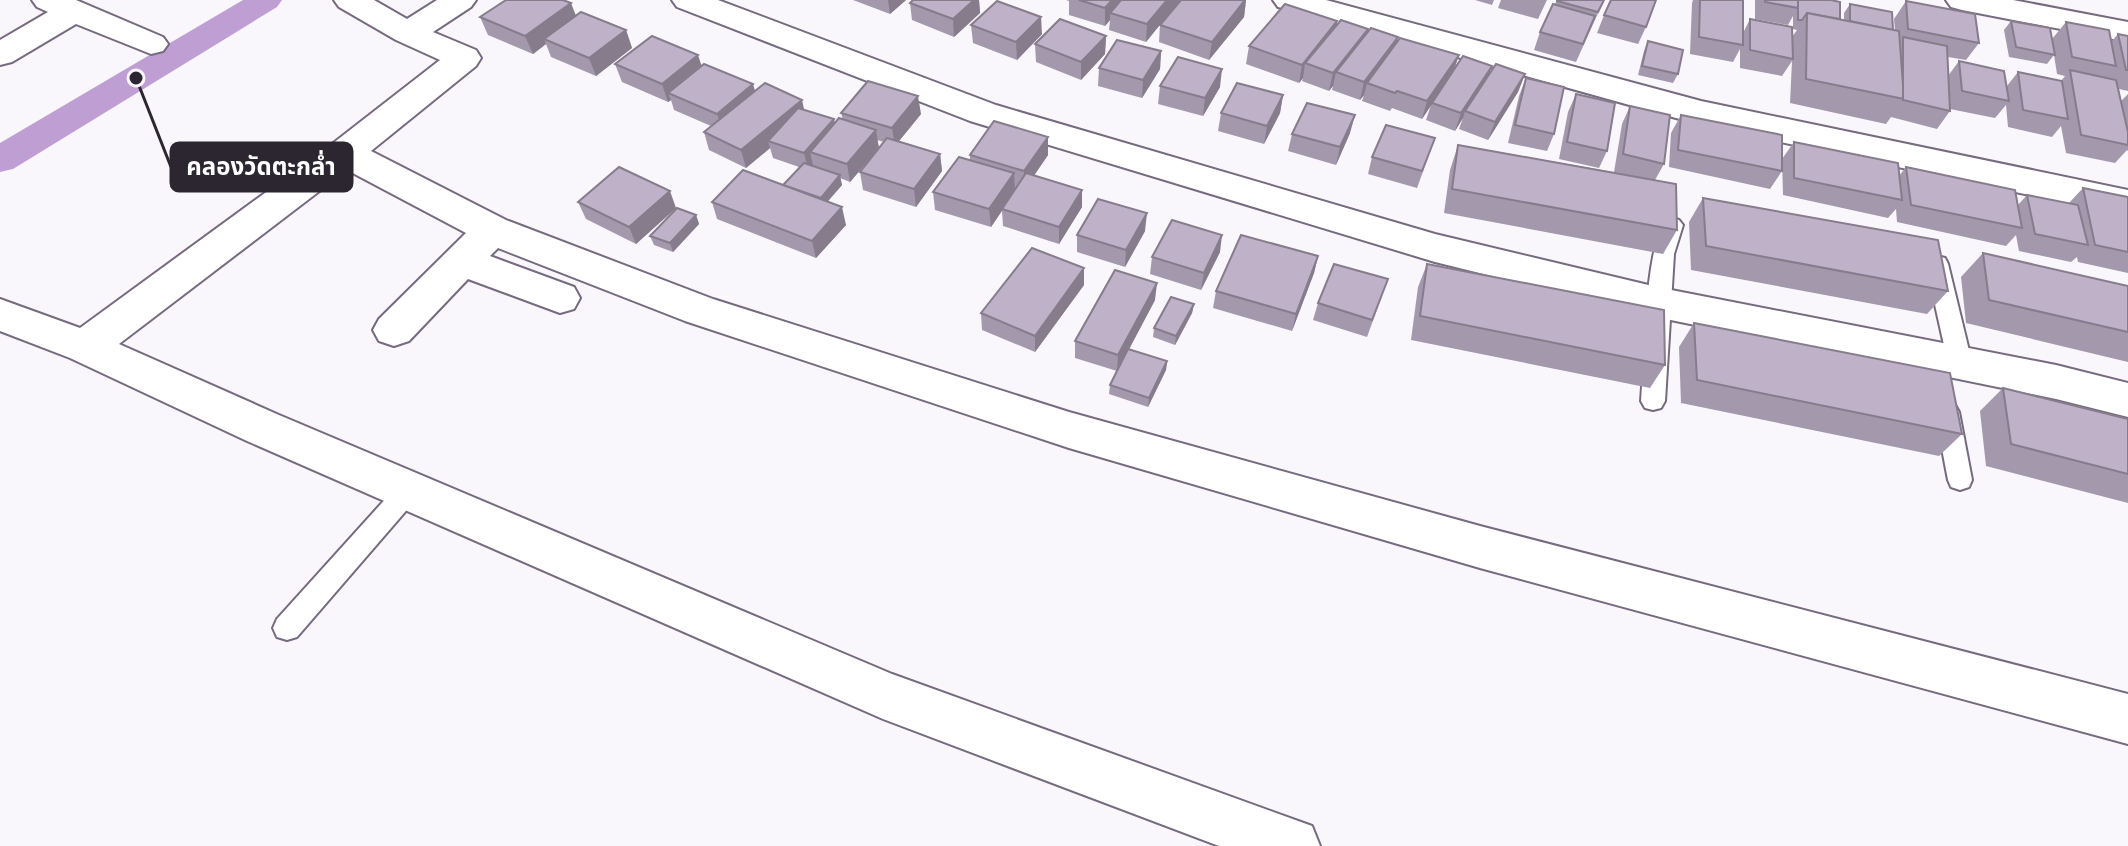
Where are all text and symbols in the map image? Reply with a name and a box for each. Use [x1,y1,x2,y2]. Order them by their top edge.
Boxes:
callout: คลองวัดตะกล่ำ [171,143,352,191]
text: คลองวัดตะกล่ำ [186,150,336,182]

